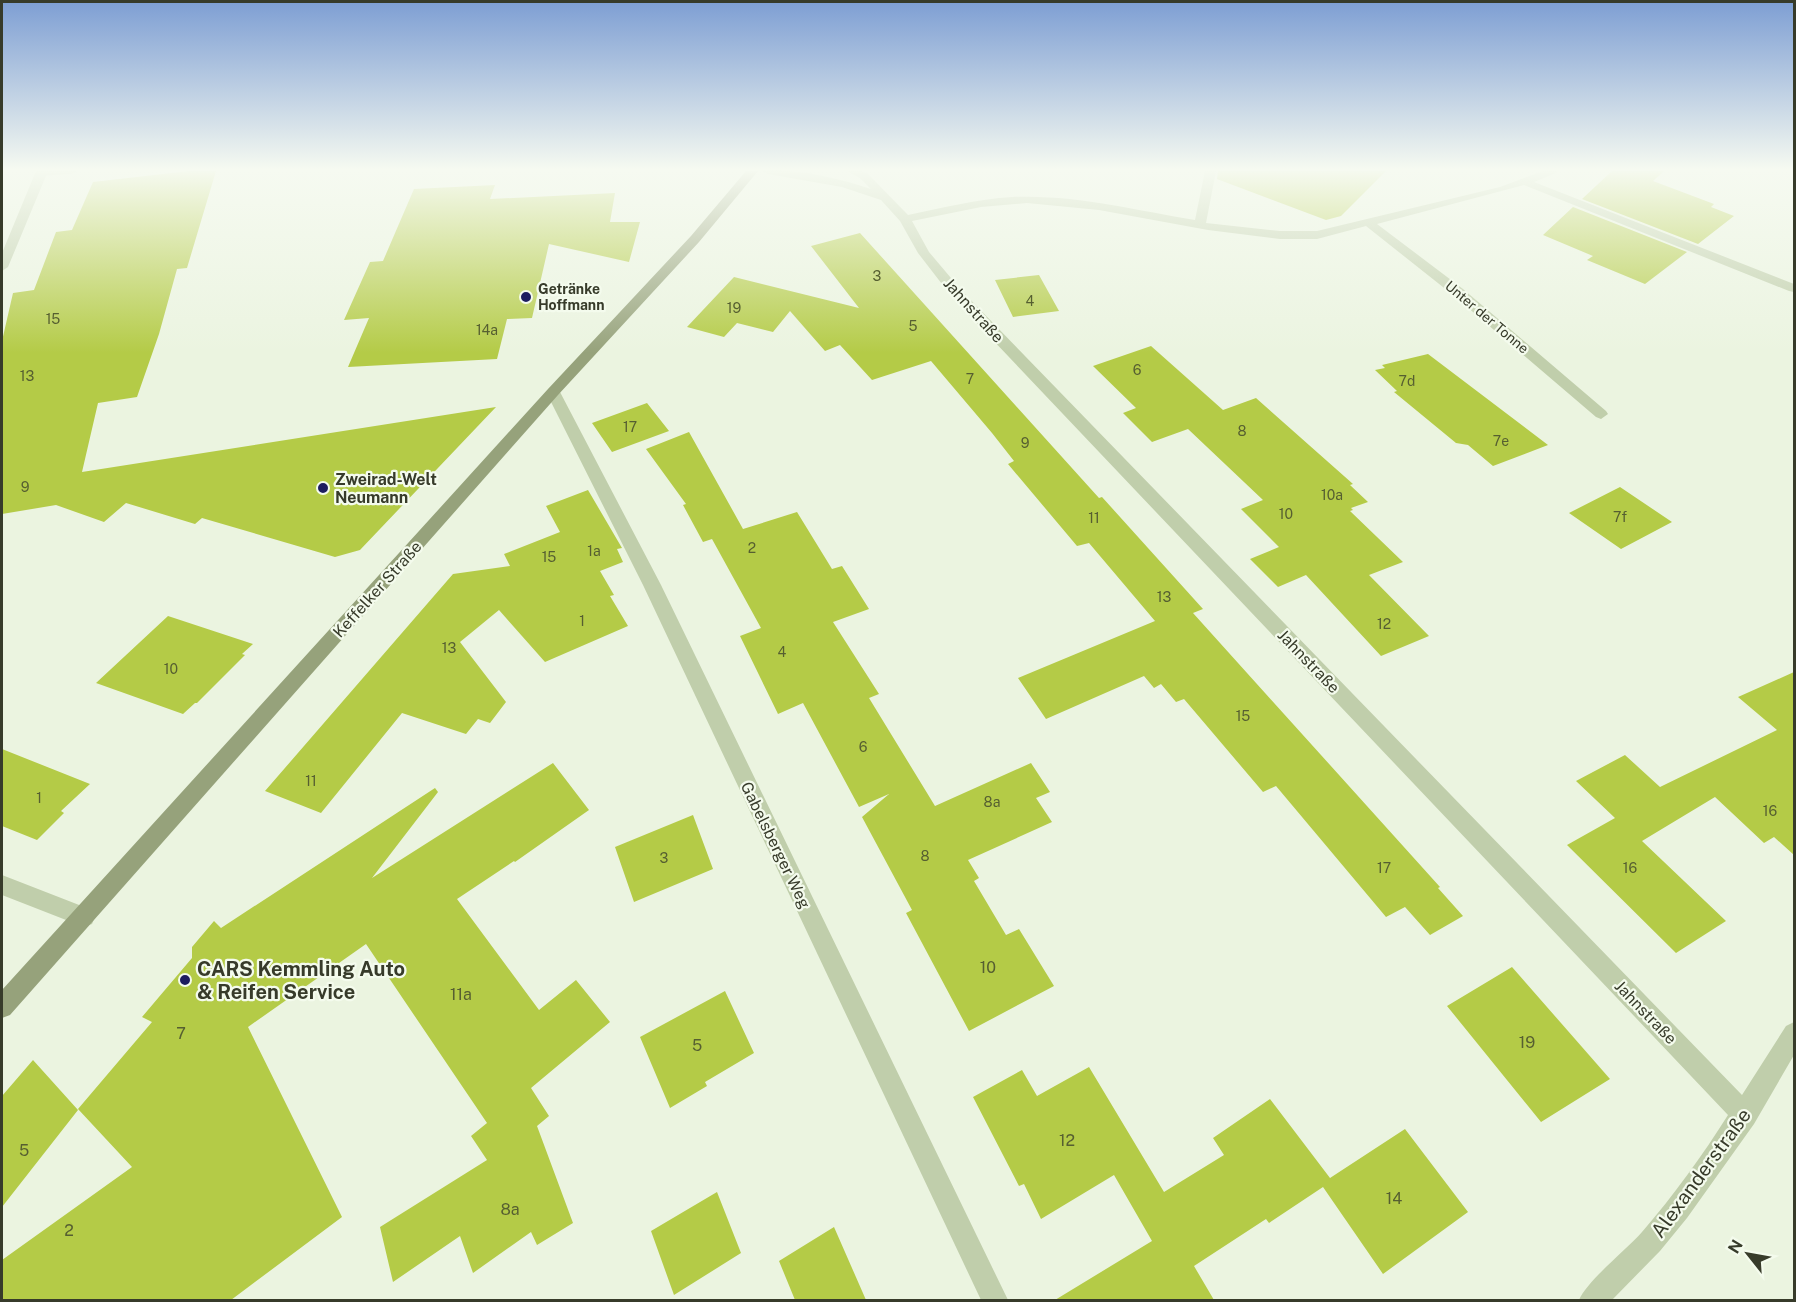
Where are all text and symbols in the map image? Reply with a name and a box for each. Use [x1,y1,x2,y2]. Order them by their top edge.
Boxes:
house number: 3 [873,268,882,284]
street label: Jahnstraße [940,274,1008,347]
street label: Unter der Tonne [1442,277,1532,357]
place label: Getränke Hoffmann [538,281,604,313]
marker: Getränke Hoffmann [519,290,533,304]
house number: 4 [1026,293,1035,309]
house number: 19 [727,300,741,316]
house number: 15 [46,311,60,327]
house number: 5 [909,318,918,334]
house number: 14a [476,322,498,338]
house number: 6 [1133,362,1142,378]
house number: 13 [20,368,34,384]
house number: 7 [966,371,974,387]
house number: 7d [1399,373,1415,389]
house number: 17 [623,419,637,435]
house number: 8 [1237,423,1247,439]
house number: 7e [1493,433,1509,449]
house number: 9 [1021,435,1030,451]
place label: Zweirad-Welt Neumann [335,470,437,507]
house number: 9 [21,479,30,495]
marker: Zweirad-Welt Neumann [316,481,330,495]
house number: 10a [1321,487,1343,503]
house number: 10 [1279,506,1293,522]
house number: 7f [1613,509,1627,525]
house number: 11 [1088,510,1100,526]
street label: Keffelker Straße [329,537,426,641]
house number: 2 [748,540,756,556]
house number: 1a [587,543,601,559]
house number: 15 [542,549,556,565]
house number: 13 [1157,589,1171,605]
house number: 1 [579,613,585,629]
house number: 12 [1377,616,1391,632]
street label: Jahnstraße [1274,626,1344,697]
house number: 13 [442,640,456,656]
house number: 4 [778,644,787,660]
house number: 10 [164,661,178,677]
house number: 15 [1236,708,1250,724]
house number: 6 [859,739,868,755]
house number: 11 [305,773,317,789]
street label: Gabelsberger Weg [737,779,814,912]
house number: 1 [36,790,42,806]
house number: 8a [984,794,1000,810]
house number: 16 [1763,803,1777,819]
house number: 8 [920,848,930,864]
house number: 3 [660,850,669,866]
house number: 17 [1377,860,1391,876]
house number: 16 [1623,860,1637,876]
place label: CARS Kemmling Auto & Reifen Service [197,957,405,1004]
house number: 10 [980,958,996,977]
marker: CARS Kemmling Auto & Reifen Service [178,973,192,987]
street label: Jahnstraße [1611,977,1681,1048]
house number: 11a [450,985,472,1004]
house number: 7 [176,1024,186,1043]
house number: 19 [1519,1033,1535,1052]
house number: 5 [692,1036,702,1055]
street label: Alexanderstraße [1646,1104,1756,1242]
house number: 12 [1059,1131,1075,1150]
house number: 5 [19,1141,29,1160]
house number: 14 [1386,1189,1402,1208]
house number: 8a [500,1200,520,1219]
house number: 2 [64,1221,74,1240]
north arrow [1718,1224,1778,1284]
text: N [1724,1236,1747,1257]

